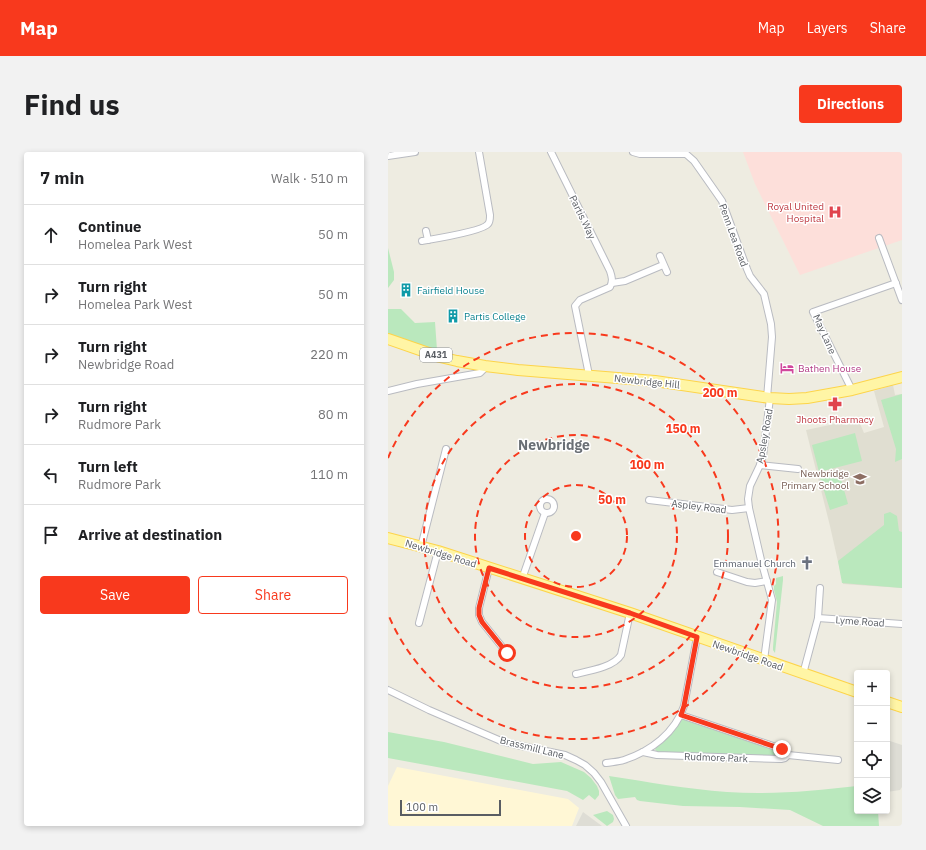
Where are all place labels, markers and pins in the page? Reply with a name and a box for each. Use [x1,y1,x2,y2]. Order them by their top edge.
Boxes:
place label: Royal United Hospital [767,200,824,225]
hospital icon: Royal United Hospital [827,204,843,220]
building icon: Fairfield House [398,282,414,298]
place label: Fairfield House [417,284,485,297]
building icon: Partis College [445,308,461,324]
place label: Partis College [464,310,526,323]
hotel icon: Bathen House [779,360,795,376]
place label: Bathen House [798,362,862,375]
pharmacy icon: Jhoots Pharmacy [827,396,843,412]
place label: Jhoots Pharmacy [796,413,874,426]
place label: Newbridge Primary School [781,467,850,492]
school or university icon: Newbridge Primary School [852,471,868,487]
centre of rings [569,529,583,543]
church icon: Emmanuel Church [799,555,815,571]
place label: Emmanuel Church [714,557,796,570]

